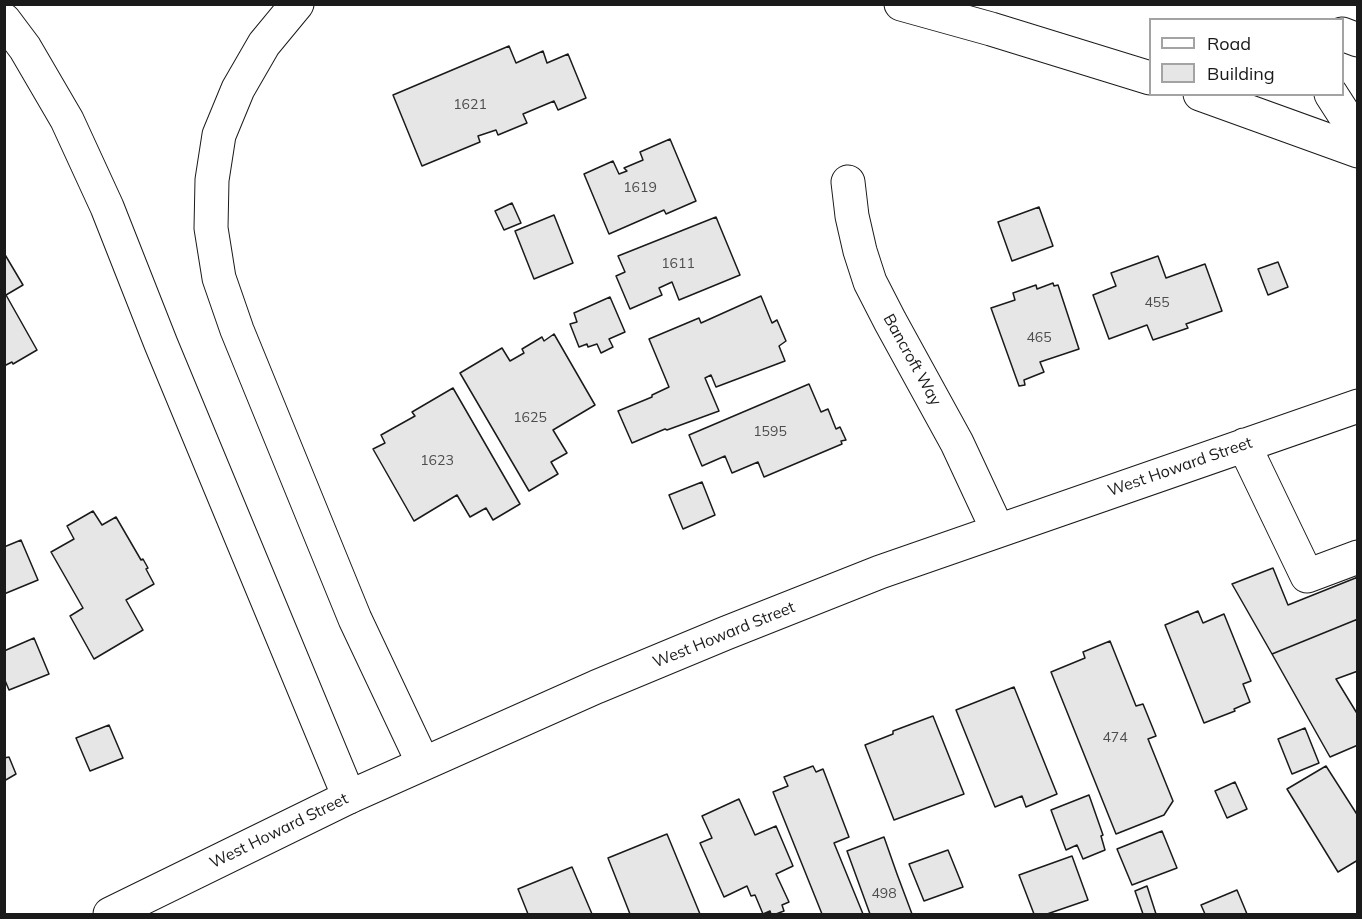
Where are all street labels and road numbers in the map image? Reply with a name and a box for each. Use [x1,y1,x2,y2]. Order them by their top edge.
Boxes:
street label: Bancroft Way [879,311,945,409]
street label: West Howard Street [1105,433,1255,501]
street label: West Howard Street [650,598,798,672]
street label: West Howard Street [207,789,351,873]

